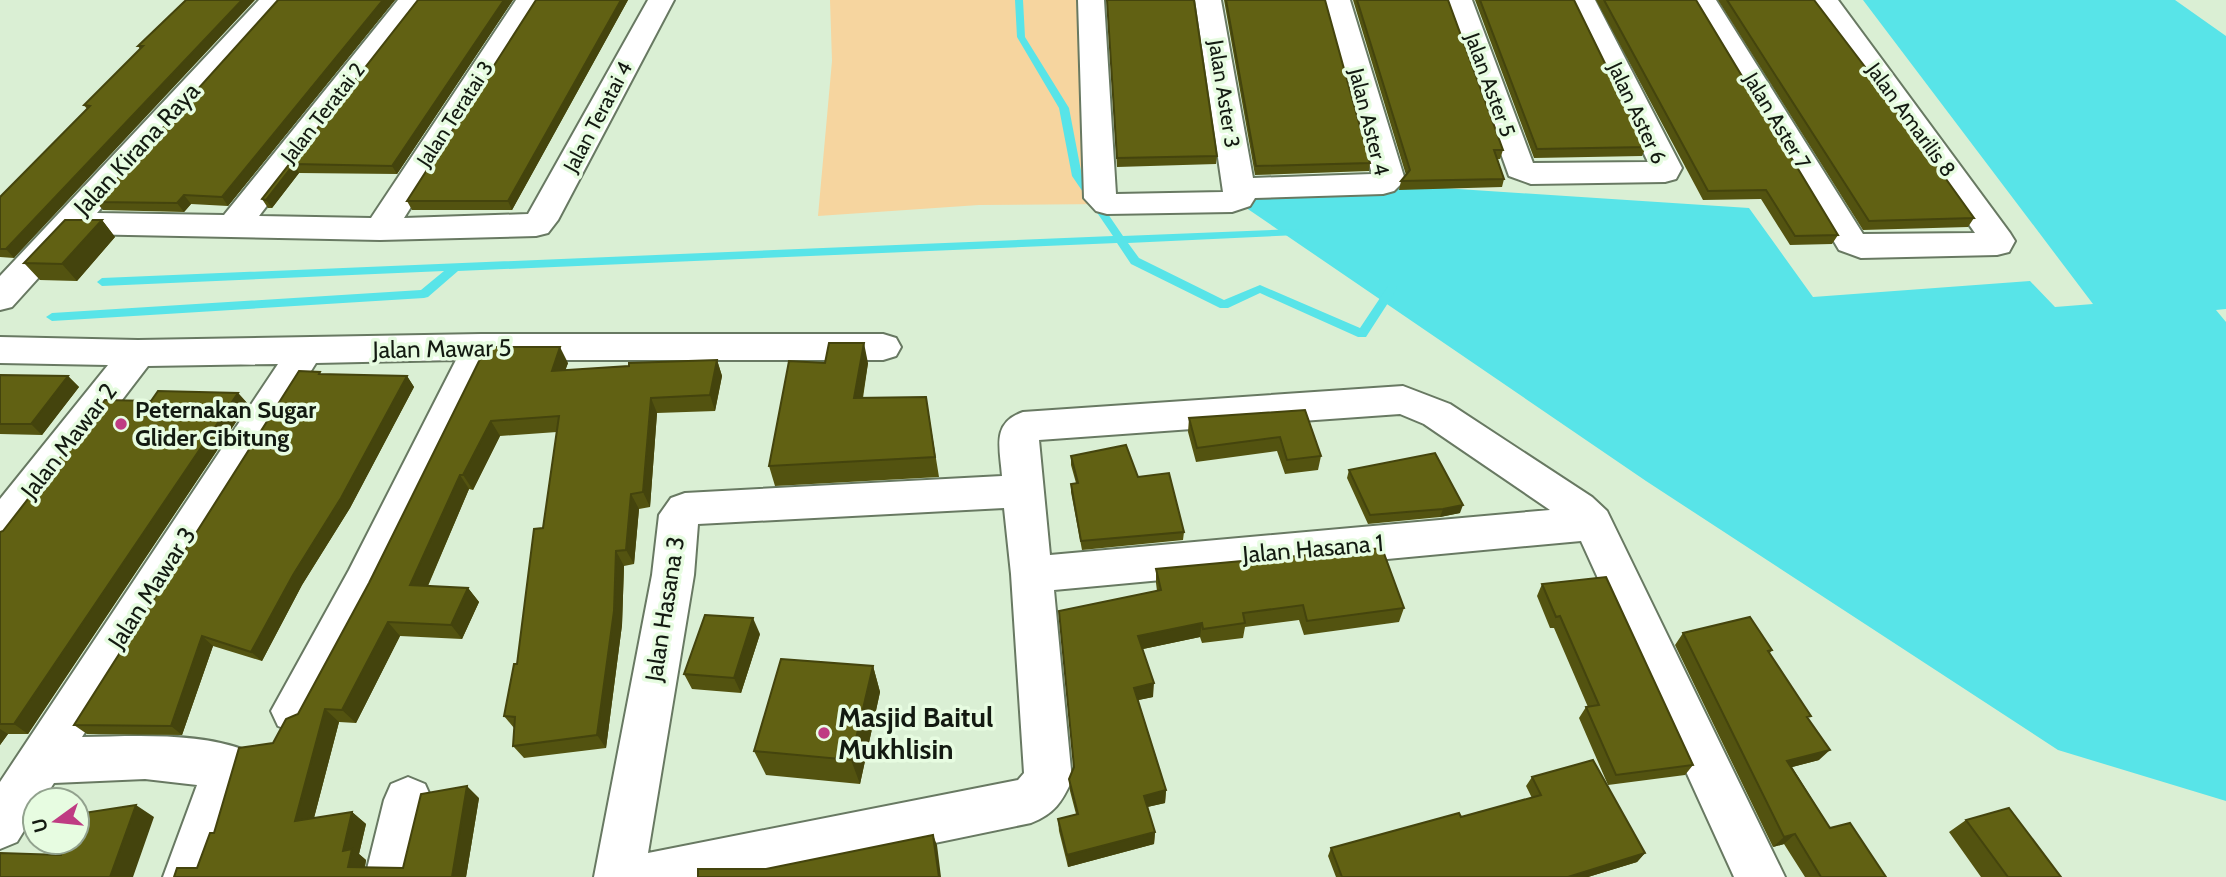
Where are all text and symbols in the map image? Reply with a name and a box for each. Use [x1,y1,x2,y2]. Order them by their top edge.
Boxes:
street label: Jalan Aster 5 [1460,28,1521,140]
street label: Jalan Aster 3 [1203,37,1245,150]
street label: Jalan Teratai 3 [411,56,498,172]
street label: Jalan Teratai 2 [275,57,370,169]
street label: Jalan Teratai 4 [557,57,637,177]
street label: Jalan Aster 6 [1603,57,1672,168]
street label: Jalan Amarilis 8 [1861,57,1961,182]
street label: Jalan Aster 4 [1344,65,1395,178]
street label: Jalan Aster 7 [1738,67,1816,174]
street label: Jalan Kirana Raya [67,76,206,222]
street label: Jalan Mawar 5 [371,333,512,364]
street label: Jalan Mawar 2 [14,377,123,505]
place label: Peternakan Sugar Glider Cibitung [135,395,316,452]
marker: Peternakan Sugar Glider Cibitung [113,416,129,432]
street label: Jalan Mawar 3 [101,522,202,655]
street label: Jalan Hasana 1 [1240,528,1385,569]
street label: Jalan Hasana 3 [639,534,690,684]
place label: Masjid Baitul Mukhlisin [838,700,993,766]
marker: Masjid Baitul Mukhlisin [816,725,832,741]
north arrow [21,786,91,856]
text: U [27,816,53,835]

